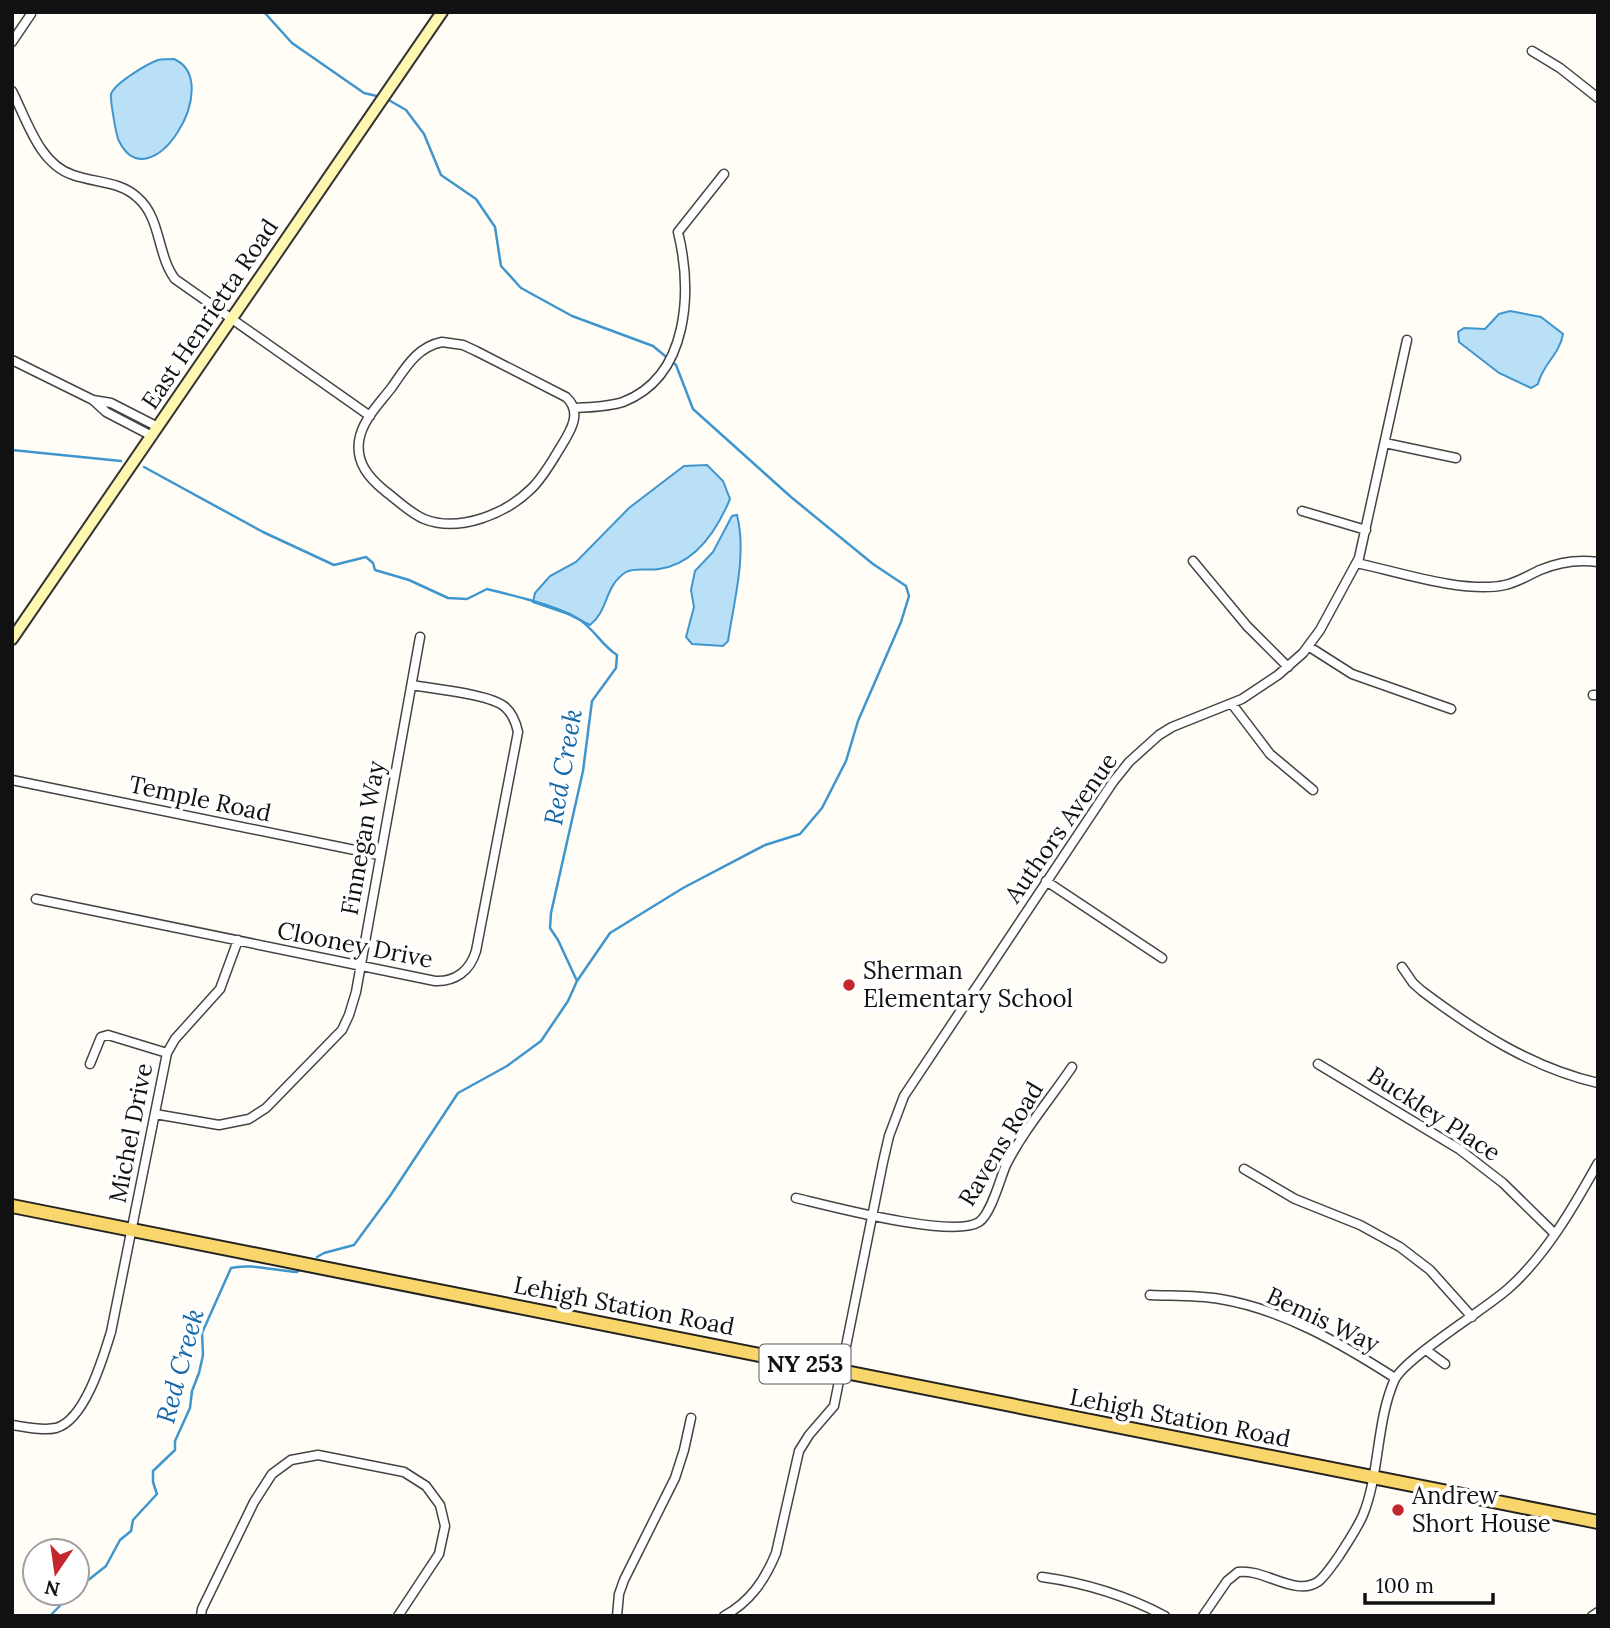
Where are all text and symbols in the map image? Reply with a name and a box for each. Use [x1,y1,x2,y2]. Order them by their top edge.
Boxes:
street label: East Henrietta Road [134,213,285,415]
water label: Red Creek [536,706,589,828]
street label: Authors Avenue [997,747,1124,910]
street label: Finnegan Way [334,758,391,918]
street label: Temple Road [126,768,274,829]
street label: Clooney Drive [275,914,436,975]
place label: Sherman Elementary School [863,955,1073,1014]
marker: Sherman Elementary School [841,977,857,993]
street label: Buckley Place [1362,1059,1507,1168]
street label: Michel Drive [102,1060,159,1205]
street label: Ravens Road [951,1076,1050,1212]
street label: Lehigh Station Road [511,1269,737,1342]
street label: Bemis Way [1262,1280,1385,1359]
water label: Red Creek [148,1305,211,1427]
road number: NY 253 [760,1344,850,1384]
street label: Lehigh Station Road [1067,1381,1293,1454]
place label: Andrew Short House [1411,1480,1551,1539]
marker: Andrew Short House [1390,1502,1406,1518]
north arrow [21,1537,91,1607]
scale bar [1365,1562,1493,1606]
text: 100 m [1376,1572,1434,1599]
text: N [42,1575,62,1602]

